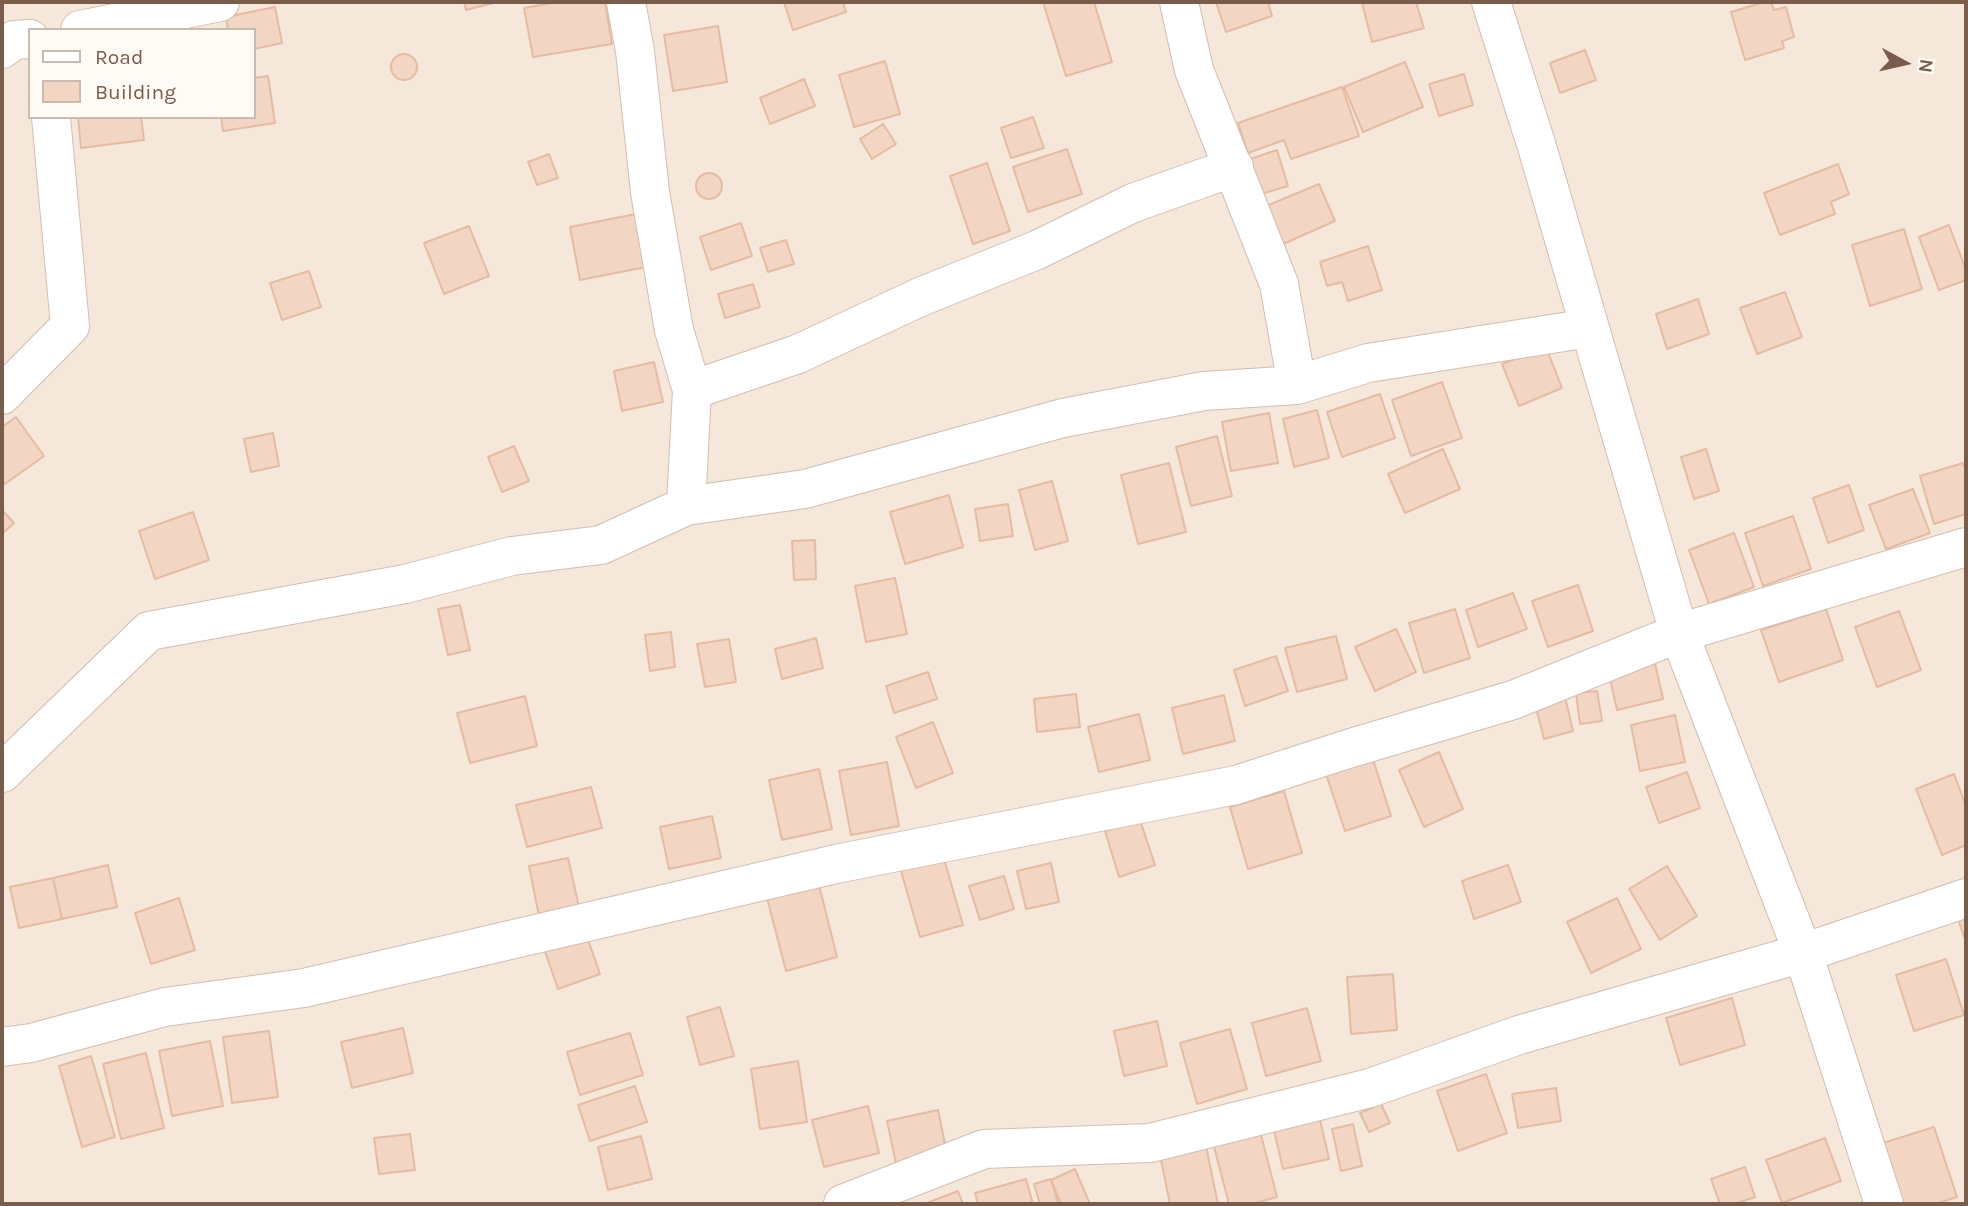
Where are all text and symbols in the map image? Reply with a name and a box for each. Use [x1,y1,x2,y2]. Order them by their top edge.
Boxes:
legend [28,28,256,119]
north arrow [1870,28,1940,98]
text: Road [95,45,143,69]
text: N [1914,58,1938,74]
text: Building [95,80,176,104]

